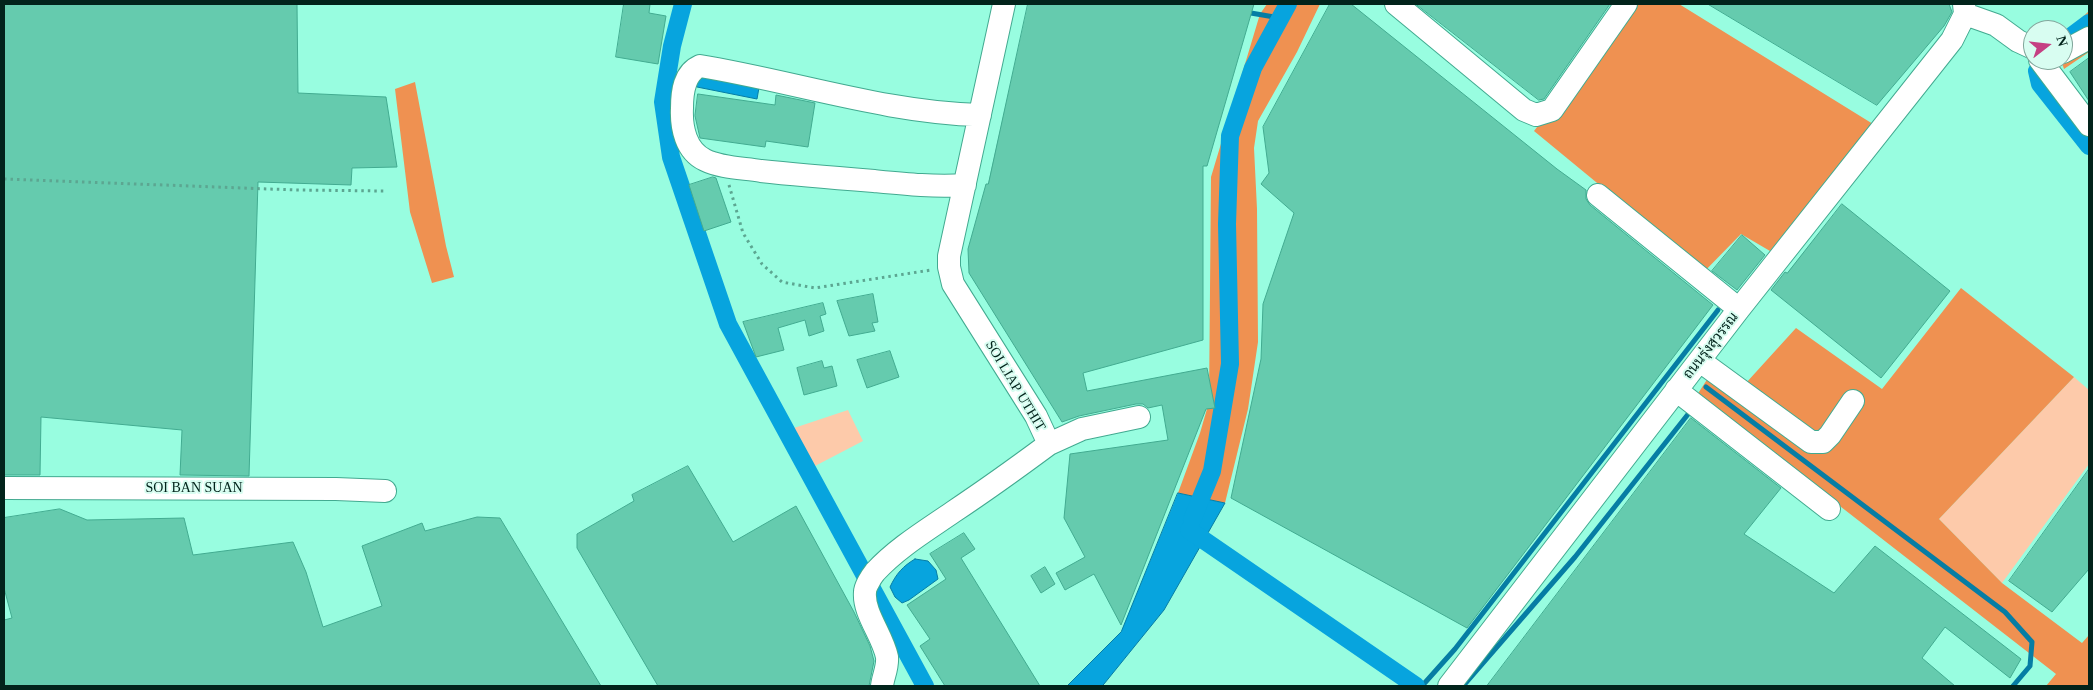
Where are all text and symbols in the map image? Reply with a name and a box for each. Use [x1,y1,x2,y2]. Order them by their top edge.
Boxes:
north arrow [2023,20,2073,70]
text: N [2053,34,2071,48]
street label: ถนนรุ่งสุวรรณ [1680,309,1742,383]
street label: SOI LIAP UTHIT [981,338,1049,434]
street label: SOI BAN SUAN [145,480,243,496]

